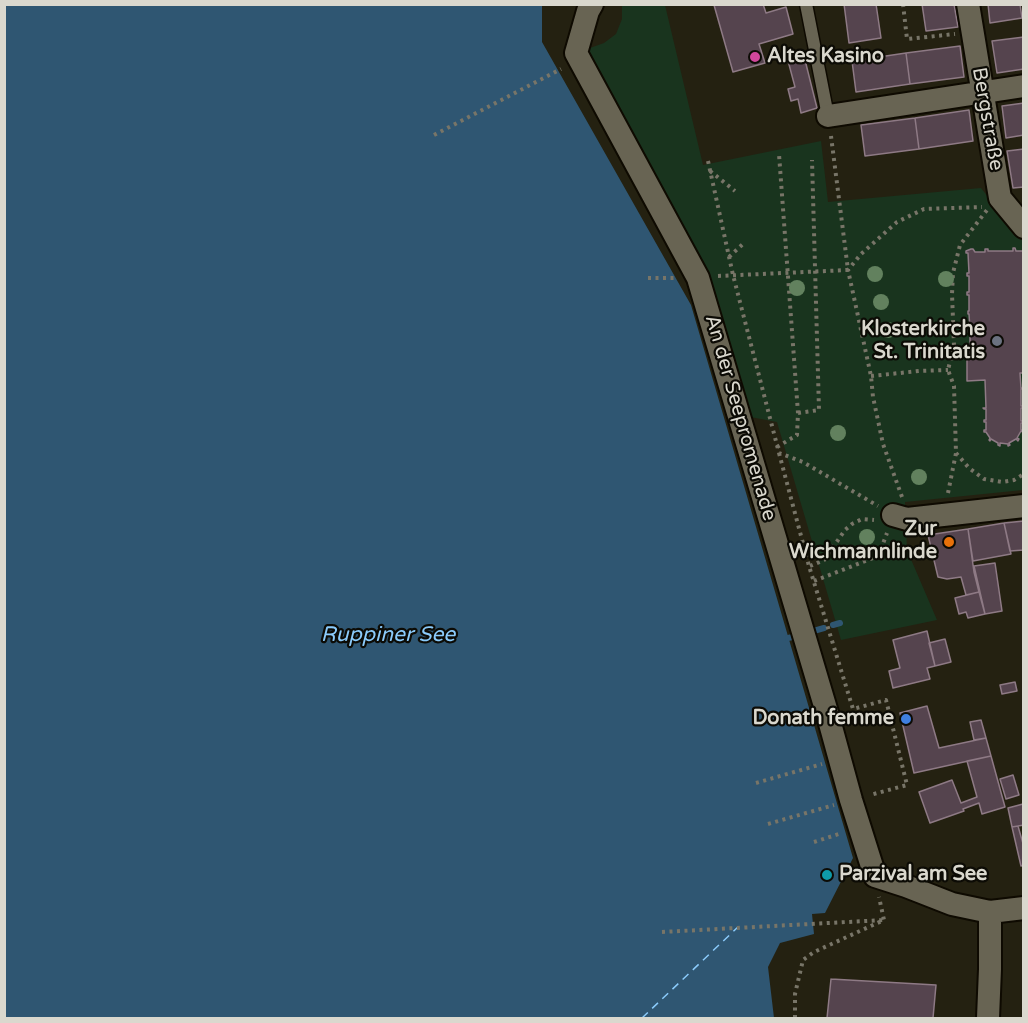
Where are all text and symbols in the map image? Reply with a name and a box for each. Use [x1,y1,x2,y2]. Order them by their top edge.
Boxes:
place label: Altes Kasino [767,45,884,69]
marker: Altes Kasino [748,50,762,64]
street label: Bergstraße [966,65,1008,173]
street label: An der Seepromenade [699,312,781,524]
place label: Klosterkirche St. Trinitatis [861,318,985,365]
marker: Klosterkirche St. Trinitatis [990,334,1004,348]
place label: Zur Wichmannlinde [789,518,937,565]
marker: Zur Wichmannlinde [942,535,956,549]
water label: Ruppiner See [321,622,455,648]
place label: Donath femme [753,707,894,731]
marker: Donath femme [899,712,913,726]
place label: Parzival am See [839,863,987,887]
marker: Parzival am See [820,868,834,882]

